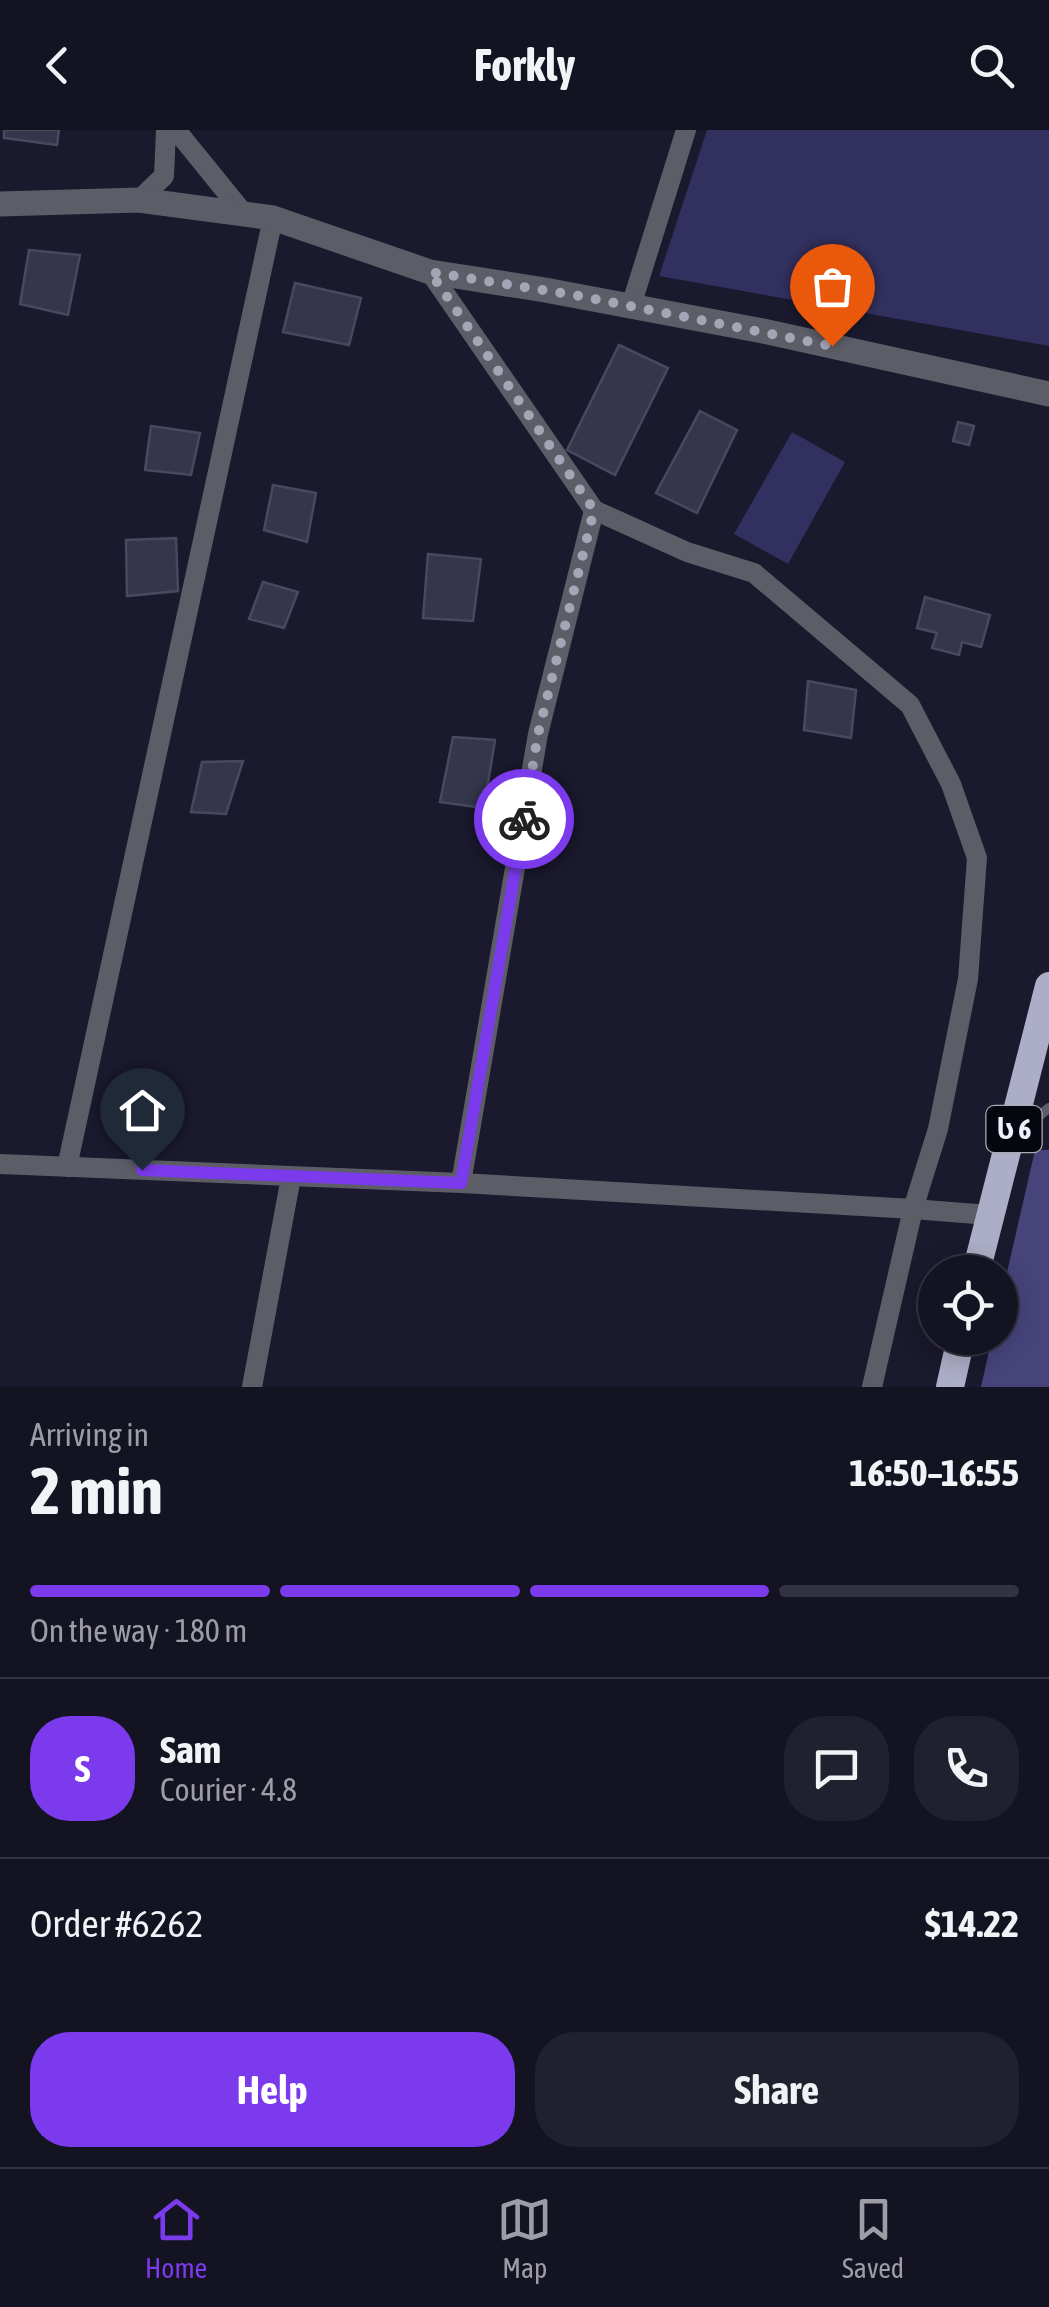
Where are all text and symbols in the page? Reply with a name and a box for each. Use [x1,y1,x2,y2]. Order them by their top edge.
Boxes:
icon: back [30,38,85,93]
icon: search [964,38,1019,93]
text: Forkly [474,39,575,91]
pin [790,244,875,347]
icon: bag [805,259,860,314]
courier [474,769,574,869]
icon: bike [497,792,552,847]
pin [100,1068,185,1171]
icon: home [115,1083,170,1138]
road number: ს 6 [986,1106,1042,1152]
map controls [918,1255,1018,1355]
button: locate [918,1255,1018,1355]
text: Arriving in [30,1416,149,1453]
text: 16:50–16:55 [849,1451,1019,1494]
text: 2 min [30,1453,163,1528]
text: On the way · 180 m [30,1612,247,1649]
button: chat [784,1716,889,1821]
button: phone [914,1716,1019,1821]
text: Sam [160,1728,221,1771]
text: S [75,1747,90,1790]
text: Courier · 4.8 [160,1771,297,1808]
text: Order #6262 [30,1902,203,1945]
text: $14.22 [925,1902,1019,1945]
button: Help [30,2032,515,2147]
button: Share [535,2032,1019,2147]
tab: Home [145,2192,207,2284]
tab: Map [497,2192,552,2284]
tab: Saved [842,2192,904,2284]

